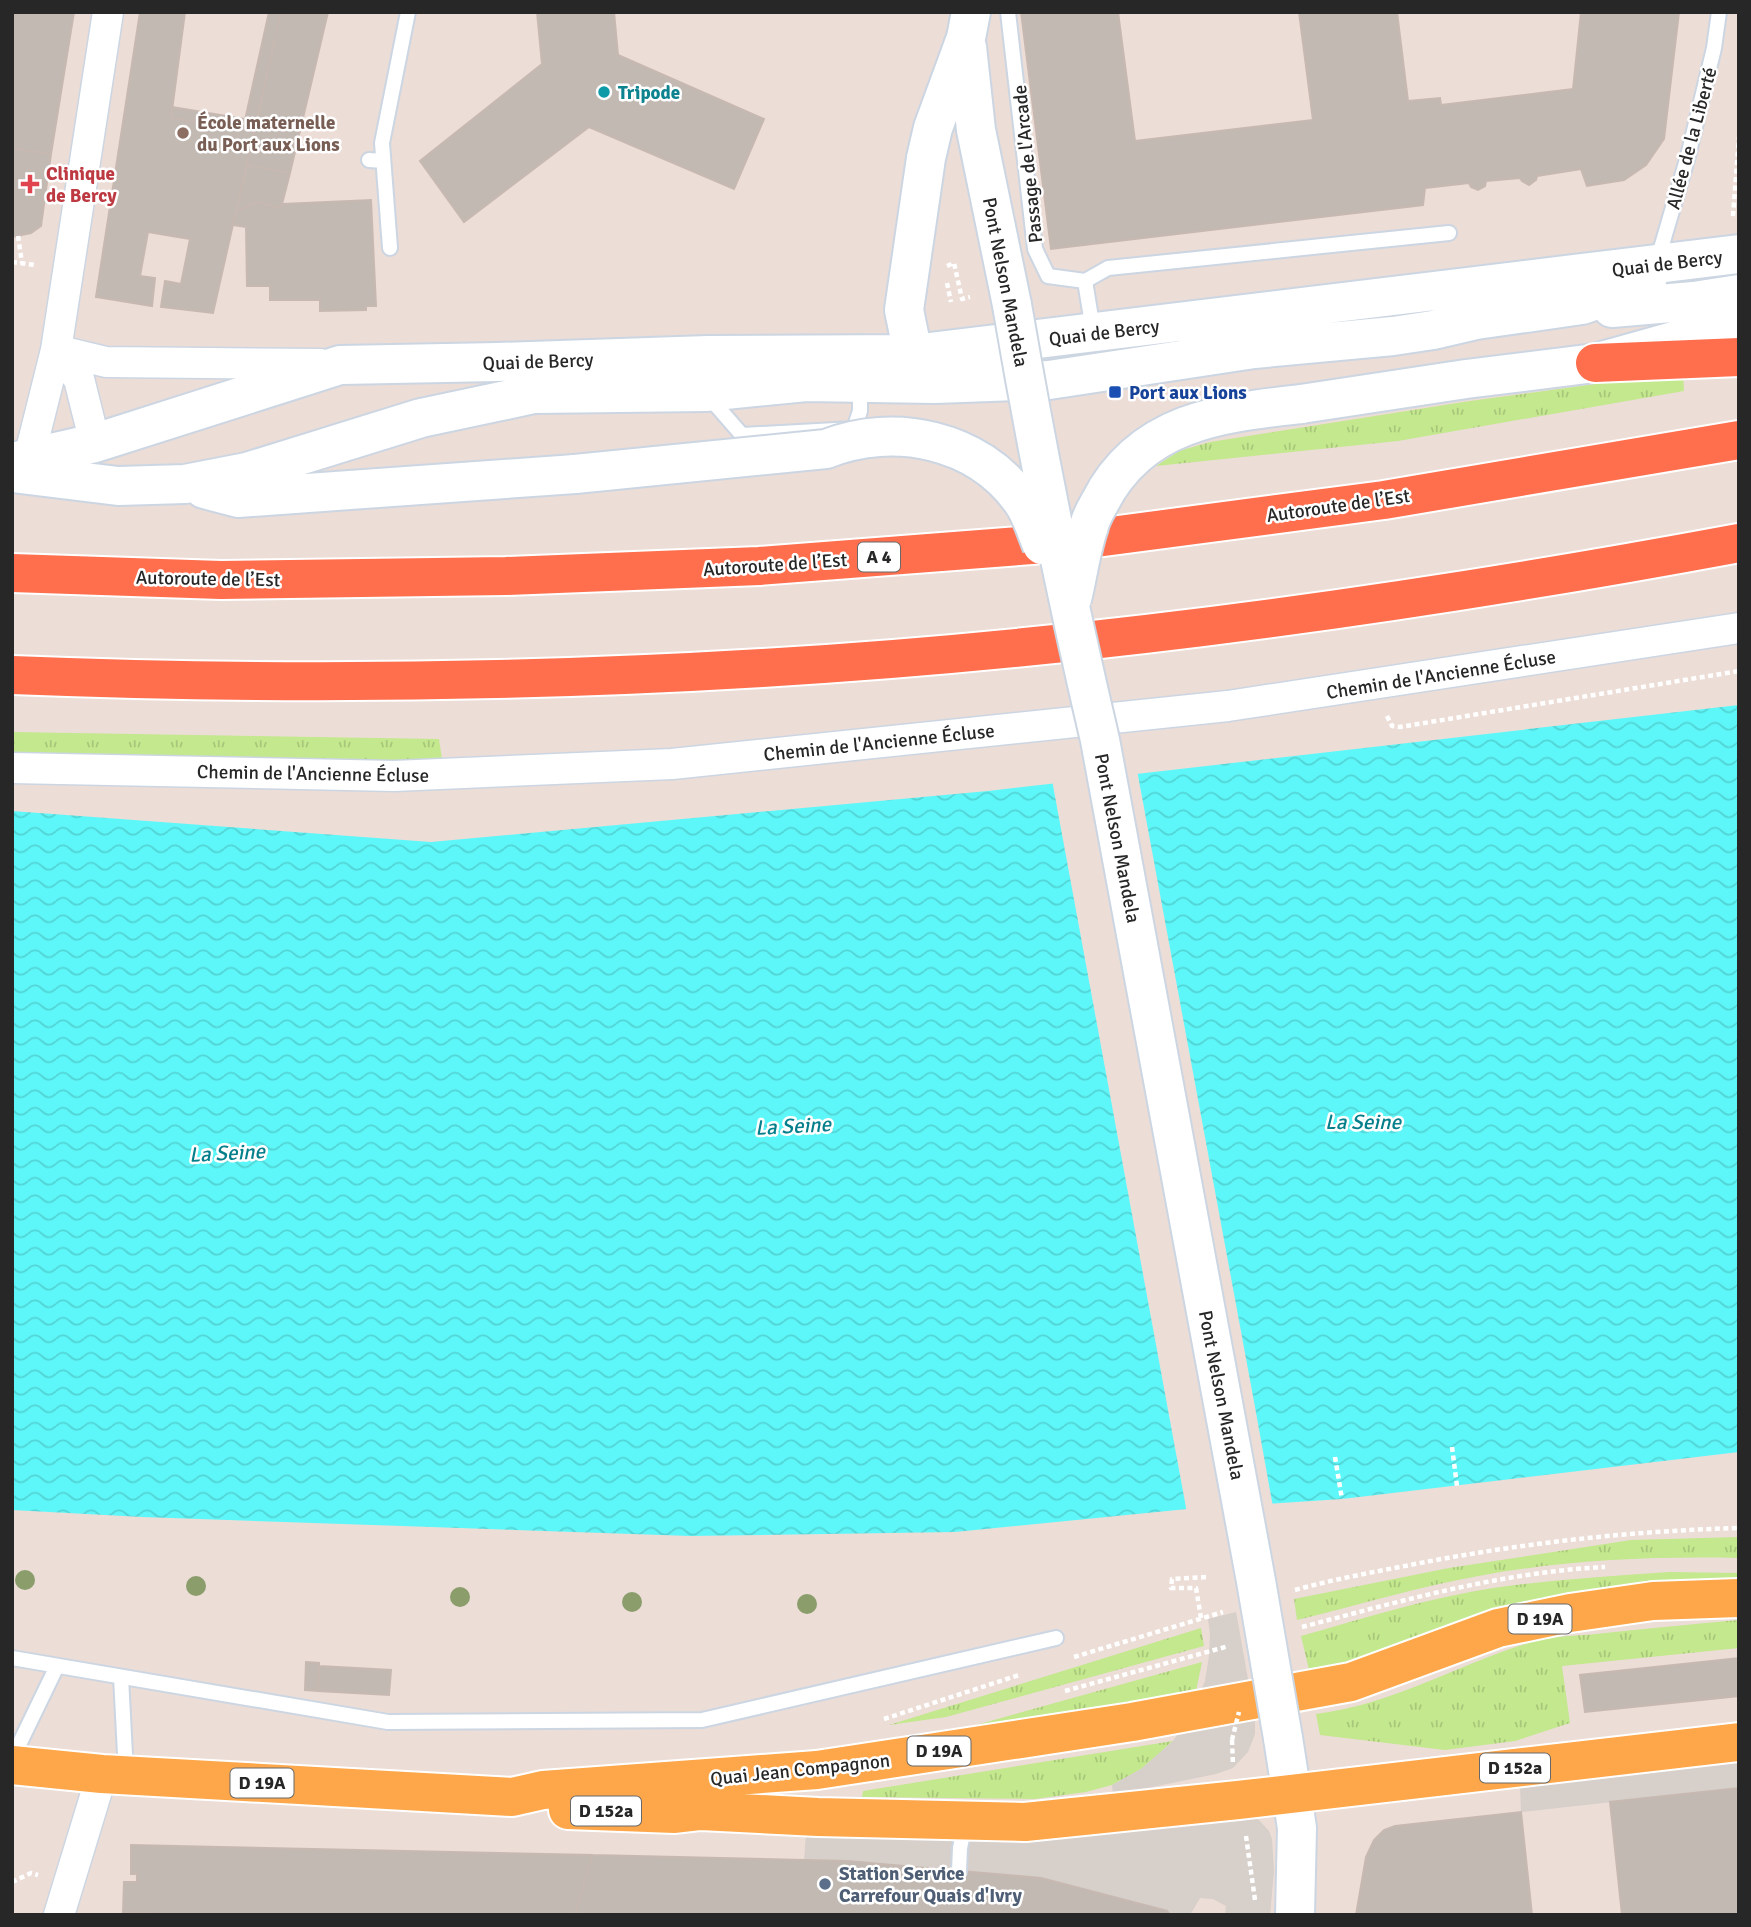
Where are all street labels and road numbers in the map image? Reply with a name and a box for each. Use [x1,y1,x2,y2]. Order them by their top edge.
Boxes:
street label: Allée de la Liberté [1661,65,1722,212]
street label: Passage de l'Arcade [1008,84,1048,244]
street label: Pont Nelson Mandela [977,195,1033,369]
street label: Quai de Bercy [1611,245,1724,283]
street label: Quai de Bercy [1048,314,1161,352]
street label: Quai de Bercy [482,348,594,376]
street label: Autoroute de l’Est [1265,484,1412,528]
road number: A 4 [858,542,900,572]
street label: Autoroute de l’Est [702,548,848,582]
street label: Autoroute de l’Est [136,566,281,592]
street label: Chemin de l'Ancienne Écluse [1325,645,1558,705]
street label: Chemin de l'Ancienne Écluse [762,719,996,767]
street label: Pont Nelson Mandela [1089,751,1145,925]
street label: Chemin de l'Ancienne Écluse [197,760,429,788]
street label: Pont Nelson Mandela [1193,1308,1249,1482]
road number: D 19A [1508,1604,1572,1634]
road number: D 19A [908,1736,970,1766]
street label: Quai Jean Compagnon [709,1749,891,1791]
road number: D 152a [1480,1754,1550,1783]
road number: D 19A [230,1768,294,1798]
road number: D 152a [571,1797,641,1826]

